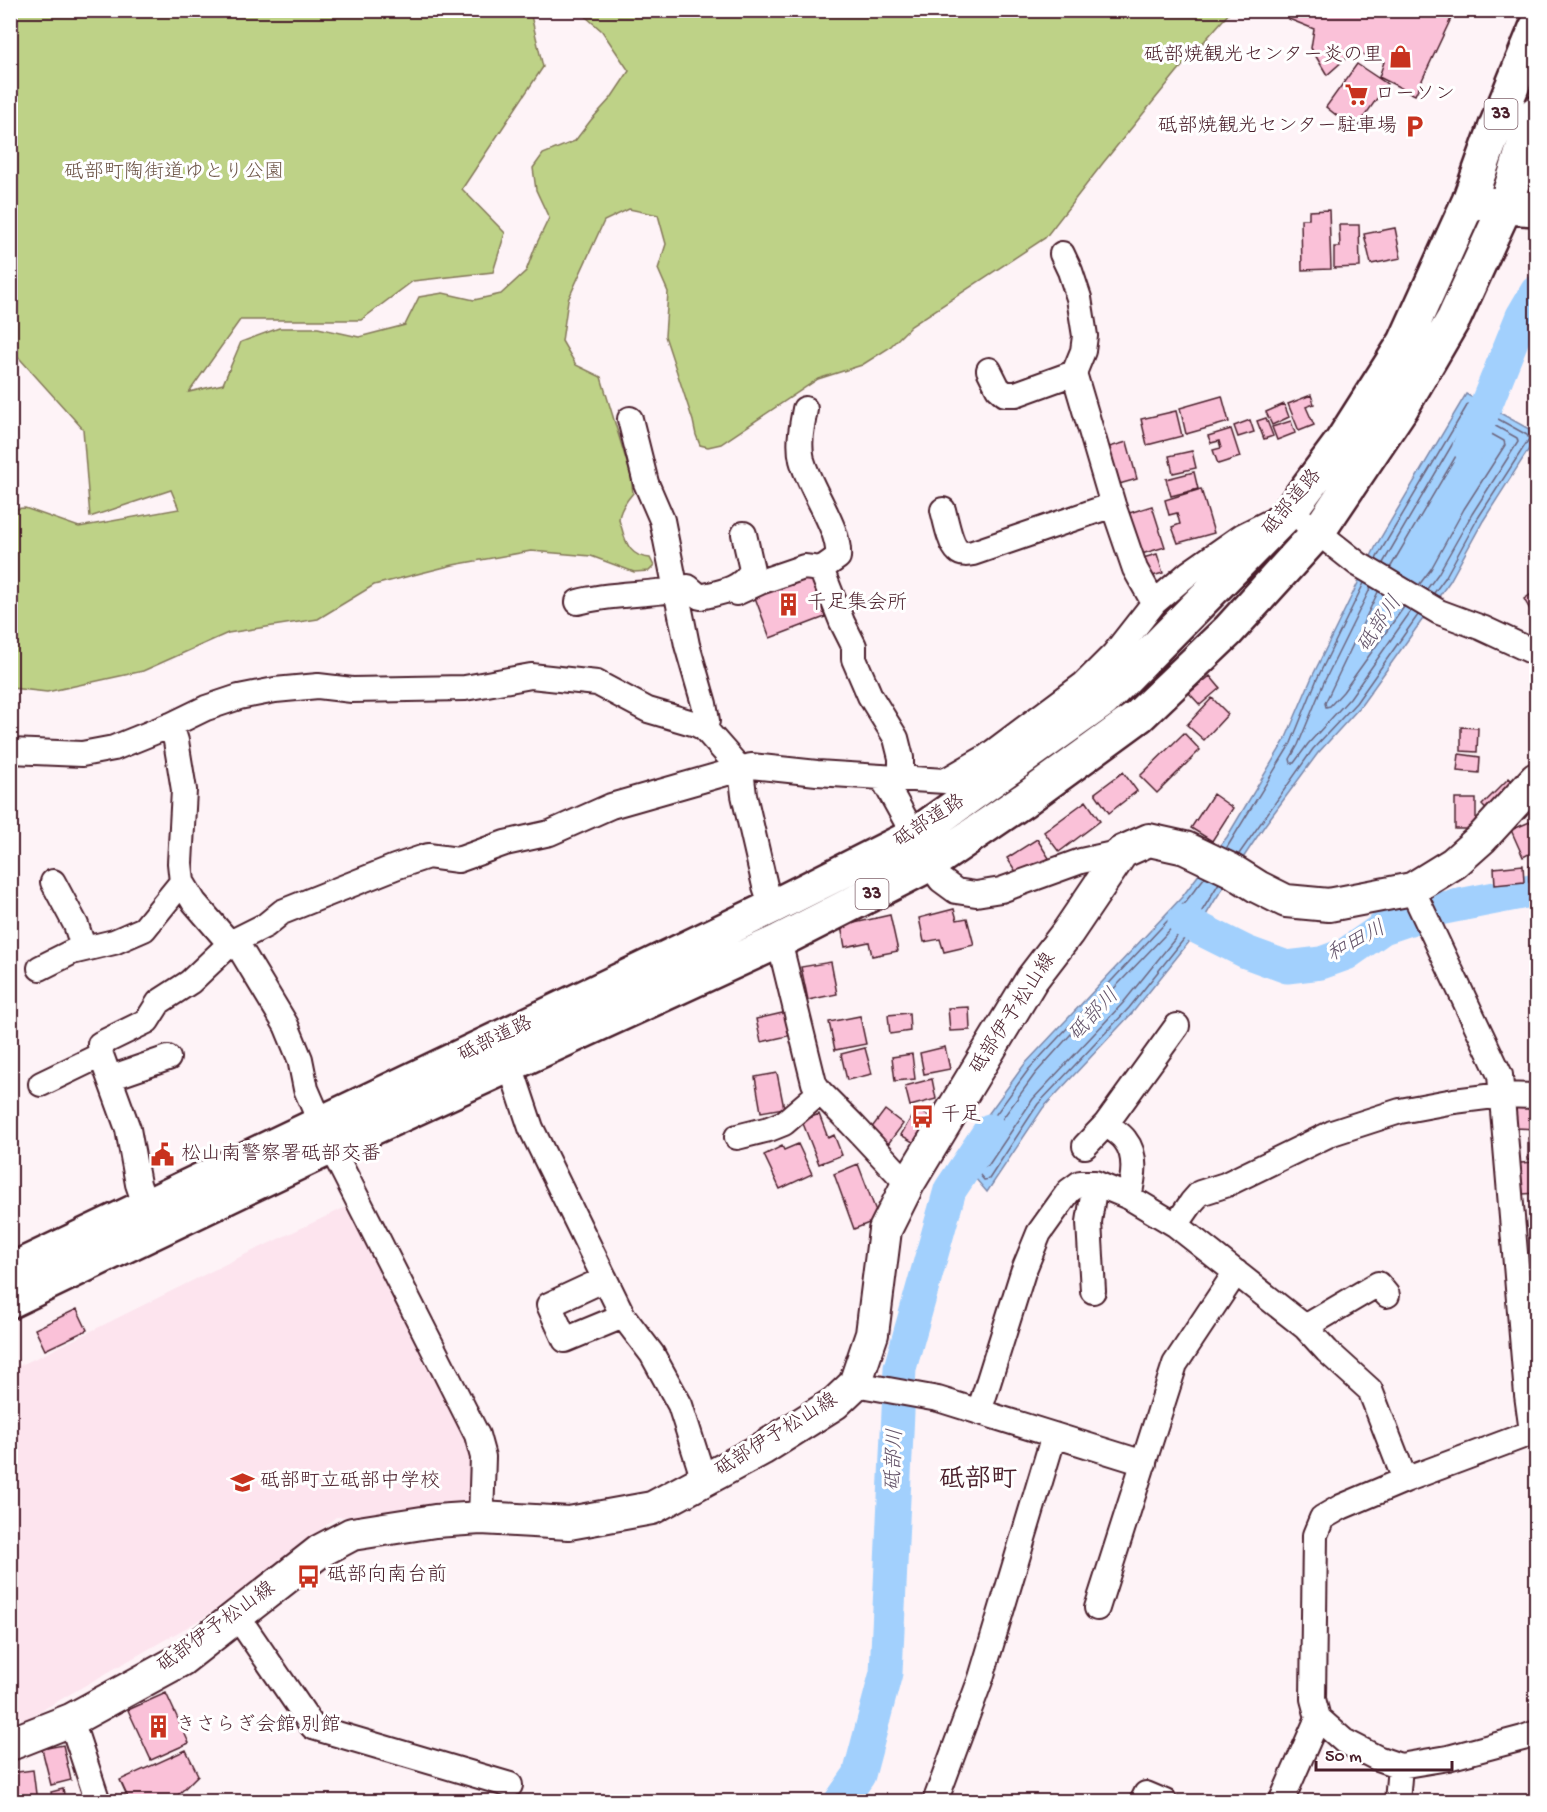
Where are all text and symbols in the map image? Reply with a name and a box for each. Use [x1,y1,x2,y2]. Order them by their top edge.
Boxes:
place label: 砥部焼観光センター炎の里 [1144,43,1383,68]
shop icon: 砥部焼観光センター炎の里 [1388,43,1414,69]
supermarket icon: ローソン [1344,82,1370,108]
place label: ローソン [1375,84,1455,107]
road number: 33 [1484,99,1518,129]
place label: 砥部焼観光センター駐車場 [1158,114,1397,139]
parking icon: 砥部焼観光センター駐車場 [1402,114,1428,140]
park label: 砥部町陶街道ゆとり公園 [64,160,284,185]
street label: 砥部道路 [1258,464,1328,541]
building icon: 千足集会所 [776,591,802,617]
place label: 千足集会所 [807,591,907,616]
water label: 砥部川 [1352,591,1409,658]
street label: 砥部道路 [890,790,970,853]
road number: 33 [856,879,888,909]
water label: 和田川 [1323,916,1391,969]
street label: 砥部伊予松山線 [965,948,1062,1079]
water label: 砥部川 [1064,984,1126,1048]
street label: 砥部道路 [455,1011,537,1068]
bus stop icon: 千足 [910,1103,936,1129]
place label: 千足 [941,1104,981,1128]
public building icon: 松山南警察署砥部交番 [150,1142,176,1168]
place label: 松山南警察署砥部交番 [181,1142,381,1167]
street label: 砥部伊予松山線 [711,1388,842,1483]
water label: 砥部川 [881,1428,910,1492]
district label: 砥部町 [939,1465,1017,1497]
school or university icon: 砥部町立砥部中学校 [229,1469,255,1495]
place label: 砥部町立砥部中学校 [260,1469,440,1494]
bus stop icon: 砥部向南台前 [296,1563,322,1589]
place label: 砥部向南台前 [327,1563,447,1588]
street label: 砥部伊予松山線 [153,1577,280,1678]
building icon: きさらぎ会館 別館 [145,1713,171,1739]
place label: きさらぎ会館 別館 [176,1713,341,1738]
scale bar [1316,1734,1452,1772]
text: 50 m [1325,1747,1362,1768]

